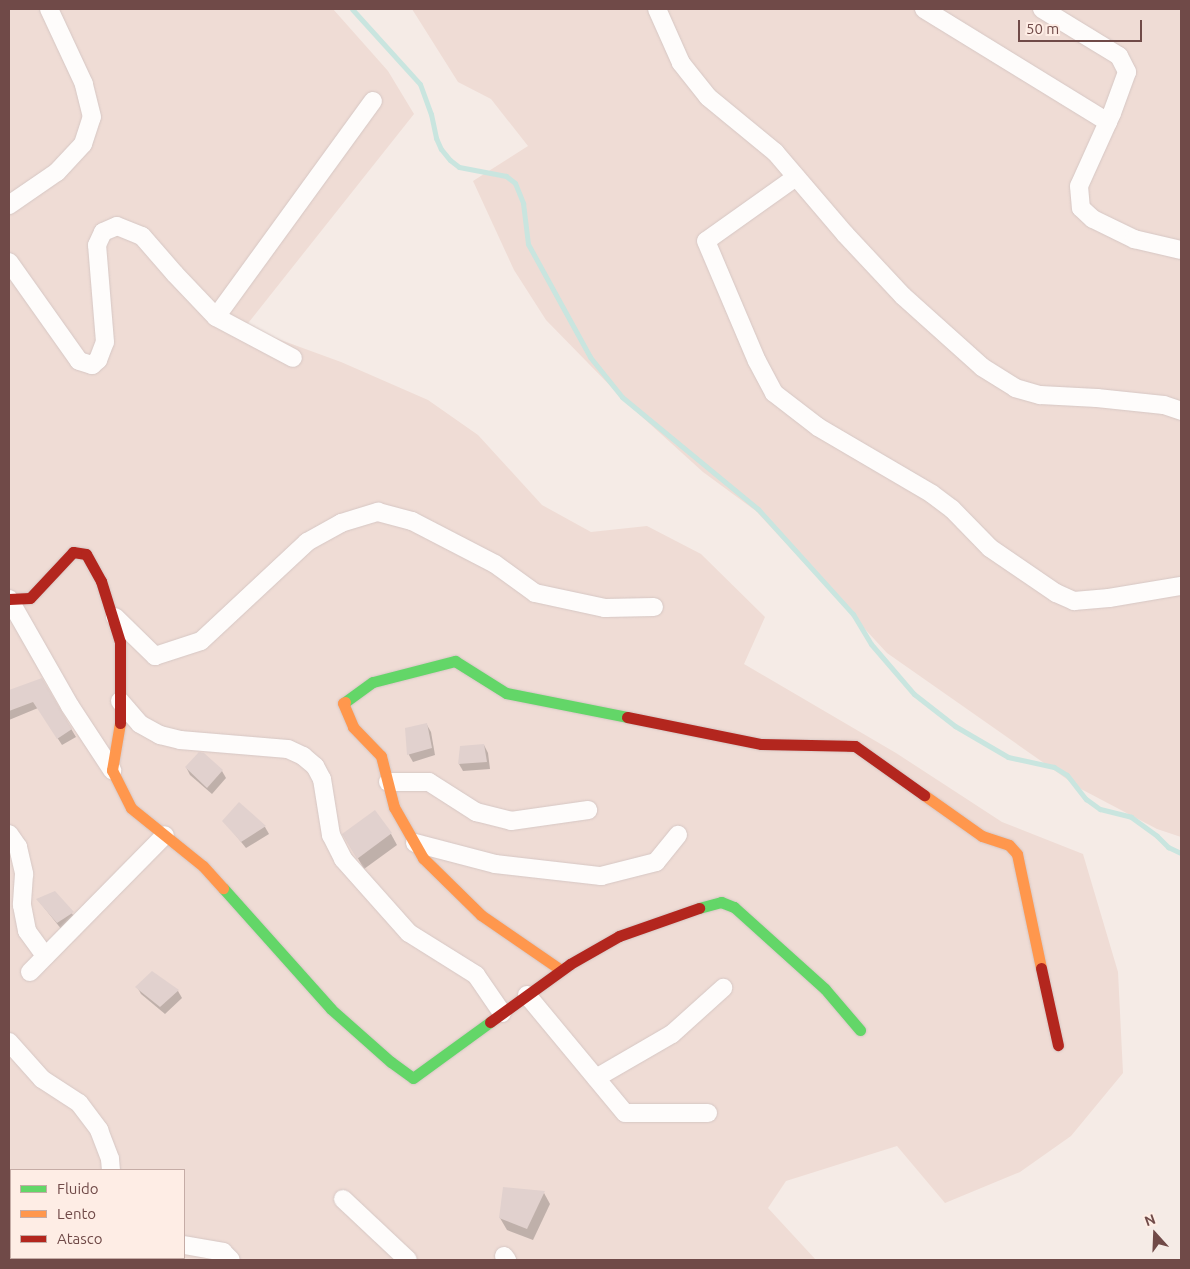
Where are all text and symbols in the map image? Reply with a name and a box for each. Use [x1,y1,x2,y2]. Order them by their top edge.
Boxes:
scale bar [1020,10,1144,42]
text: 50 m [1026,20,1059,37]
legend [10,1169,185,1259]
text: Fluido [57,1180,99,1197]
text: Lento [57,1205,96,1222]
north arrow [1130,1209,1180,1259]
text: N [1142,1211,1158,1229]
text: Atasco [57,1230,103,1247]

